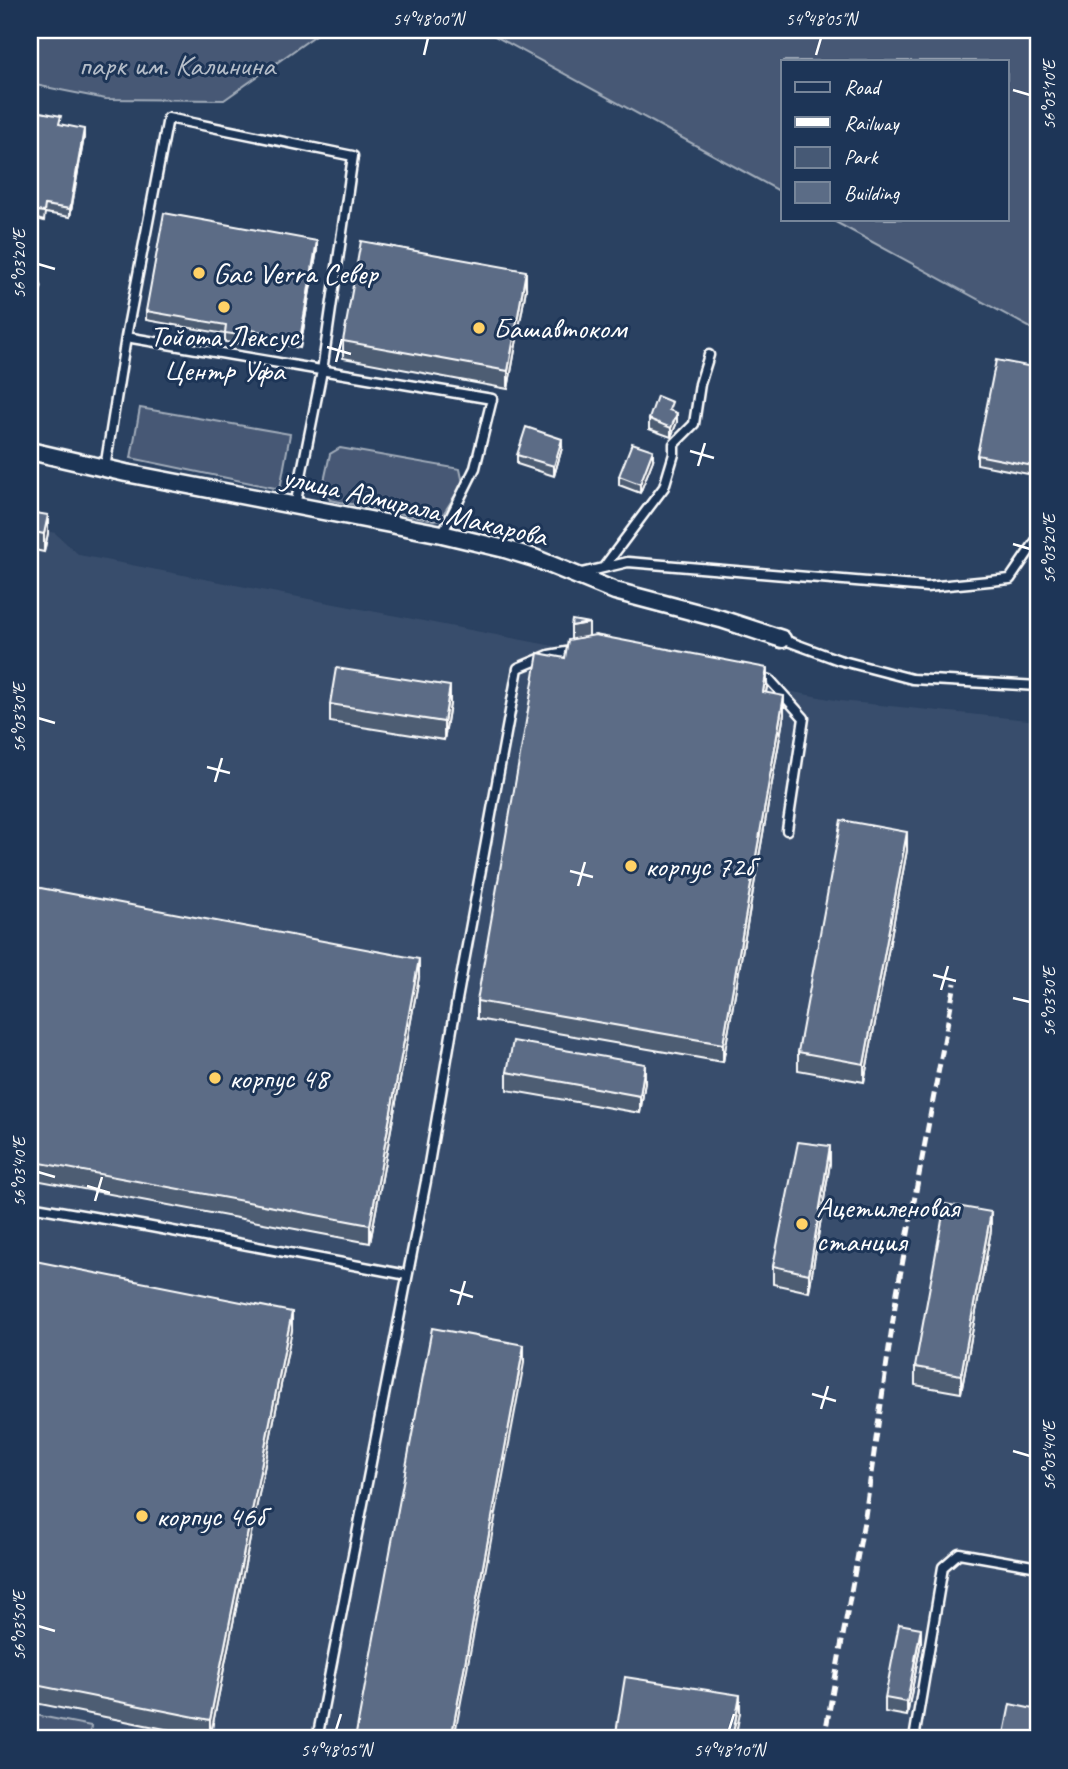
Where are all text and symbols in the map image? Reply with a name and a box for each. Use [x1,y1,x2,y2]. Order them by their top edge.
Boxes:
text: 54°48'00"N [393,8,467,30]
text: 54°48'05"N [786,8,860,30]
park label: парк им. Калинина [79,46,277,84]
text: 56°03'10"E [1038,58,1060,130]
legend [781,60,1009,220]
text: Road [844,74,883,100]
text: Railway [844,110,900,136]
text: Park [844,144,879,170]
text: Building [844,180,901,206]
text: 56°03'20"E [8,227,30,299]
place label: Gac Verra Север [213,254,379,292]
marker: Gac Verra Север [191,265,207,281]
marker: Тойота Лексус Центр Уфа [216,299,232,315]
place label: Башавтоком [493,309,629,347]
place label: Тойота Лексус Центр Уфа [150,317,300,389]
marker: Башавтоком [471,320,487,336]
street label: улица Адмирала Макарова [277,457,553,555]
text: 56°03'20"E [1038,512,1060,584]
text: 56°03'30"E [8,681,30,753]
place label: корпус 72б [645,847,761,885]
marker: корпус 72б [623,858,639,874]
text: 56°03'30"E [1038,965,1060,1037]
place label: корпус 48 [229,1059,331,1097]
marker: корпус 48 [207,1070,223,1086]
text: 56°03'40"E [8,1135,30,1207]
place label: Ацетиленовая станция [816,1188,962,1260]
marker: Ацетиленовая станция [794,1216,810,1232]
text: 56°03'40"E [1038,1419,1060,1491]
place label: корпус 46б [156,1497,272,1535]
marker: корпус 46б [134,1508,150,1524]
text: 56°03'50"E [8,1589,30,1661]
text: 54°48'05"N [301,1739,375,1761]
text: 54°48'10"N [694,1739,768,1761]

